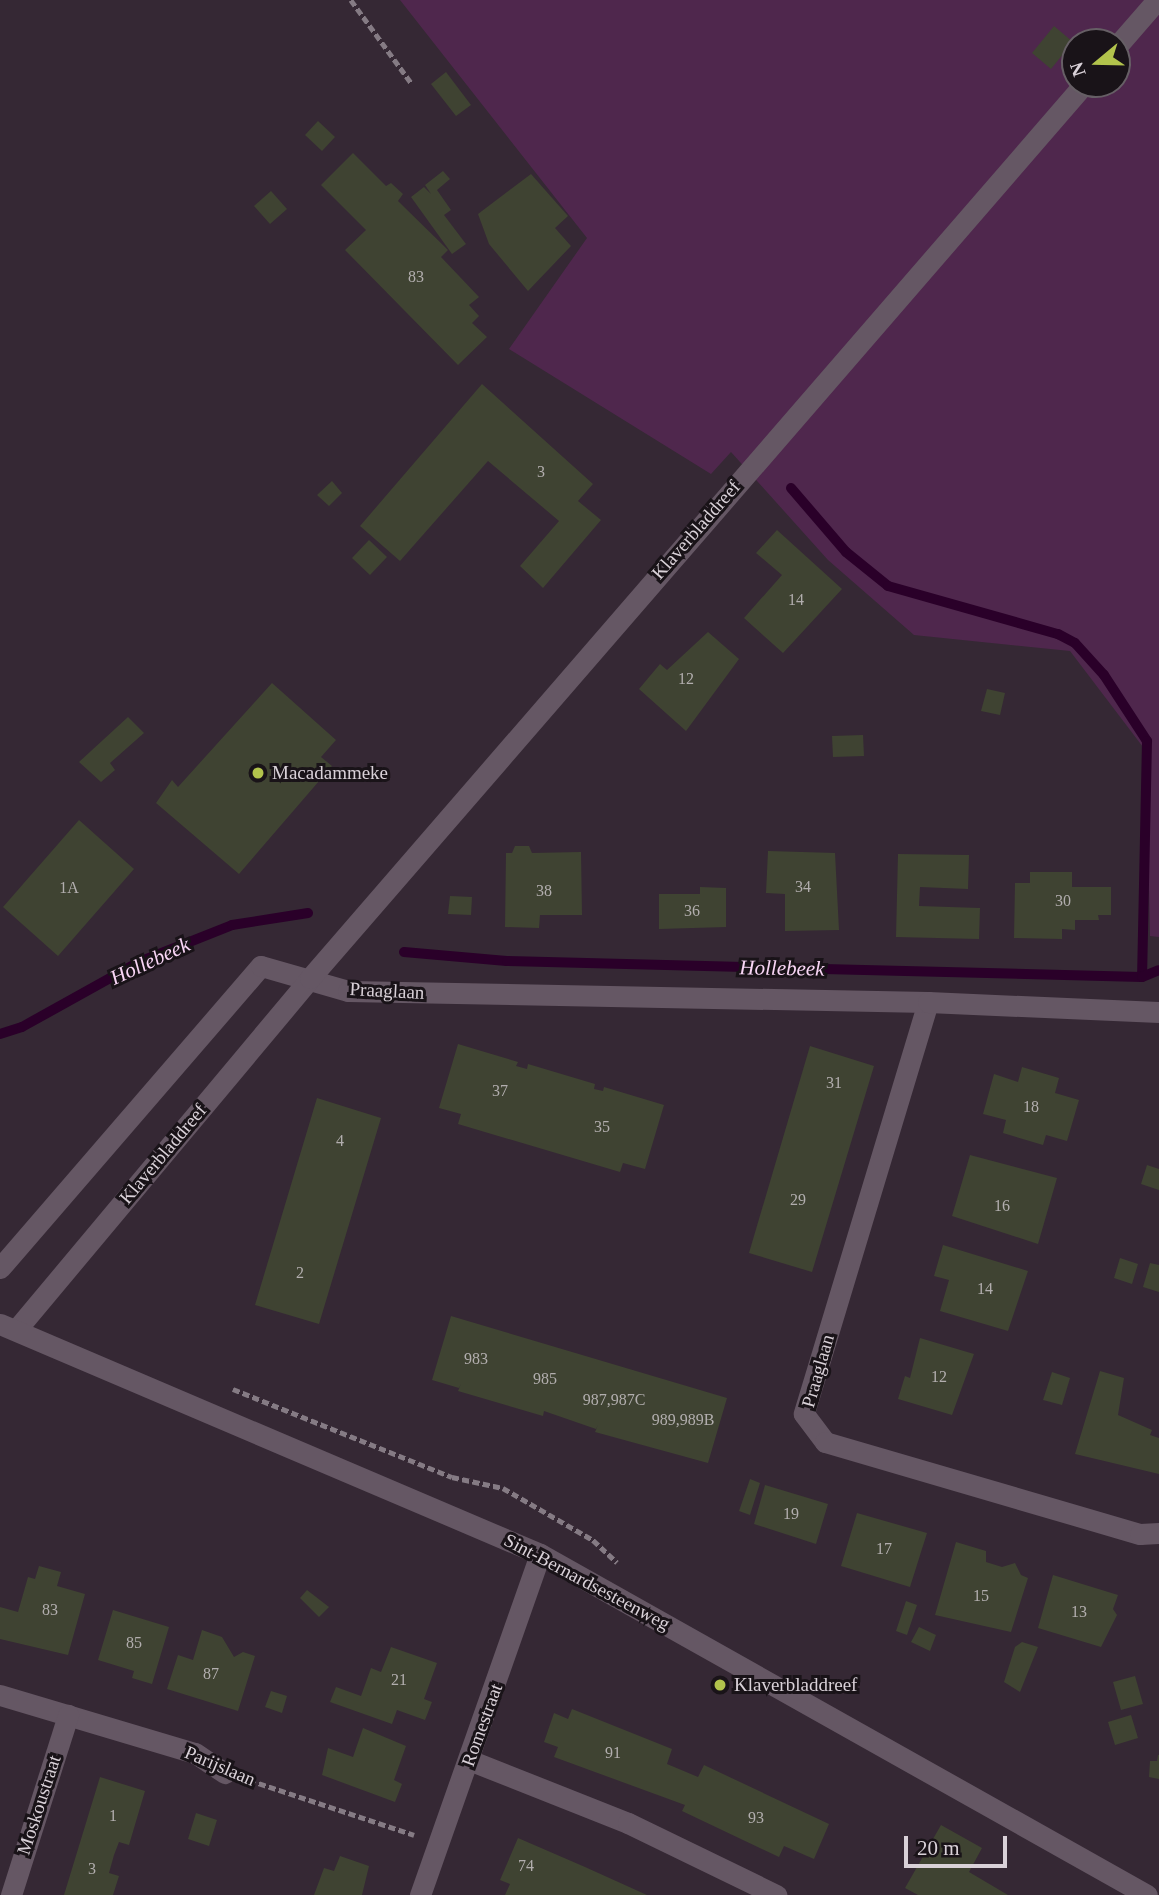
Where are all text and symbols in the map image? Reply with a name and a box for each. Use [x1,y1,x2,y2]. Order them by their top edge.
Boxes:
north arrow [1061,28,1131,98]
text: N [1065,59,1090,79]
house number: 83 [408,267,424,287]
house number: 3 [537,462,545,482]
street label: Klaverbladdreef [647,476,745,584]
house number: 14 [788,590,804,610]
house number: 12 [678,669,694,689]
place label: Macadammeke [272,762,388,784]
marker: Macadammeke [250,765,266,781]
house number: 34 [795,877,811,897]
house number: 1A [59,878,79,898]
house number: 38 [536,881,552,901]
house number: 30 [1055,891,1071,911]
house number: 36 [684,901,700,921]
water label: Hollebeek [106,932,194,990]
water label: Hollebeek [739,955,825,981]
street label: Praaglaan [349,978,425,1004]
house number: 31 [826,1073,842,1093]
house number: 37 [492,1081,508,1101]
house number: 18 [1023,1097,1039,1117]
street label: Klaverbladdreef [115,1099,211,1209]
house number: 35 [594,1117,610,1137]
house number: 4 [336,1131,344,1151]
house number: 29 [790,1190,806,1210]
house number: 16 [994,1196,1010,1216]
house number: 2 [296,1263,304,1283]
house number: 14 [977,1279,993,1299]
street label: Praaglaan [797,1332,839,1410]
house number: 983 [464,1349,488,1369]
house number: 12 [931,1367,947,1387]
house number: 985 [533,1369,557,1389]
house number: 987,987C [583,1390,645,1410]
house number: 989,989B [652,1410,714,1430]
house number: 19 [783,1504,799,1524]
street label: Sint-Bernardsesteenweg [500,1529,674,1635]
house number: 17 [876,1539,892,1559]
house number: 15 [973,1586,989,1606]
house number: 83 [42,1600,58,1620]
house number: 13 [1071,1602,1087,1622]
house number: 85 [126,1633,142,1653]
house number: 87 [203,1664,219,1684]
house number: 21 [391,1670,407,1690]
place label: Klaverbladdreef [734,1674,857,1696]
marker: Klaverbladdreef [712,1677,728,1693]
street label: Romestraat [456,1680,508,1770]
street label: Parijslaan [181,1741,259,1791]
house number: 91 [605,1743,621,1763]
street label: Moskoustraat [12,1752,66,1858]
house number: 1 [109,1806,117,1826]
house number: 93 [748,1808,764,1828]
scale bar [907,1822,1010,1866]
text: 20 m [917,1836,960,1860]
house number: 74 [518,1856,534,1876]
house number: 3 [88,1859,96,1879]

